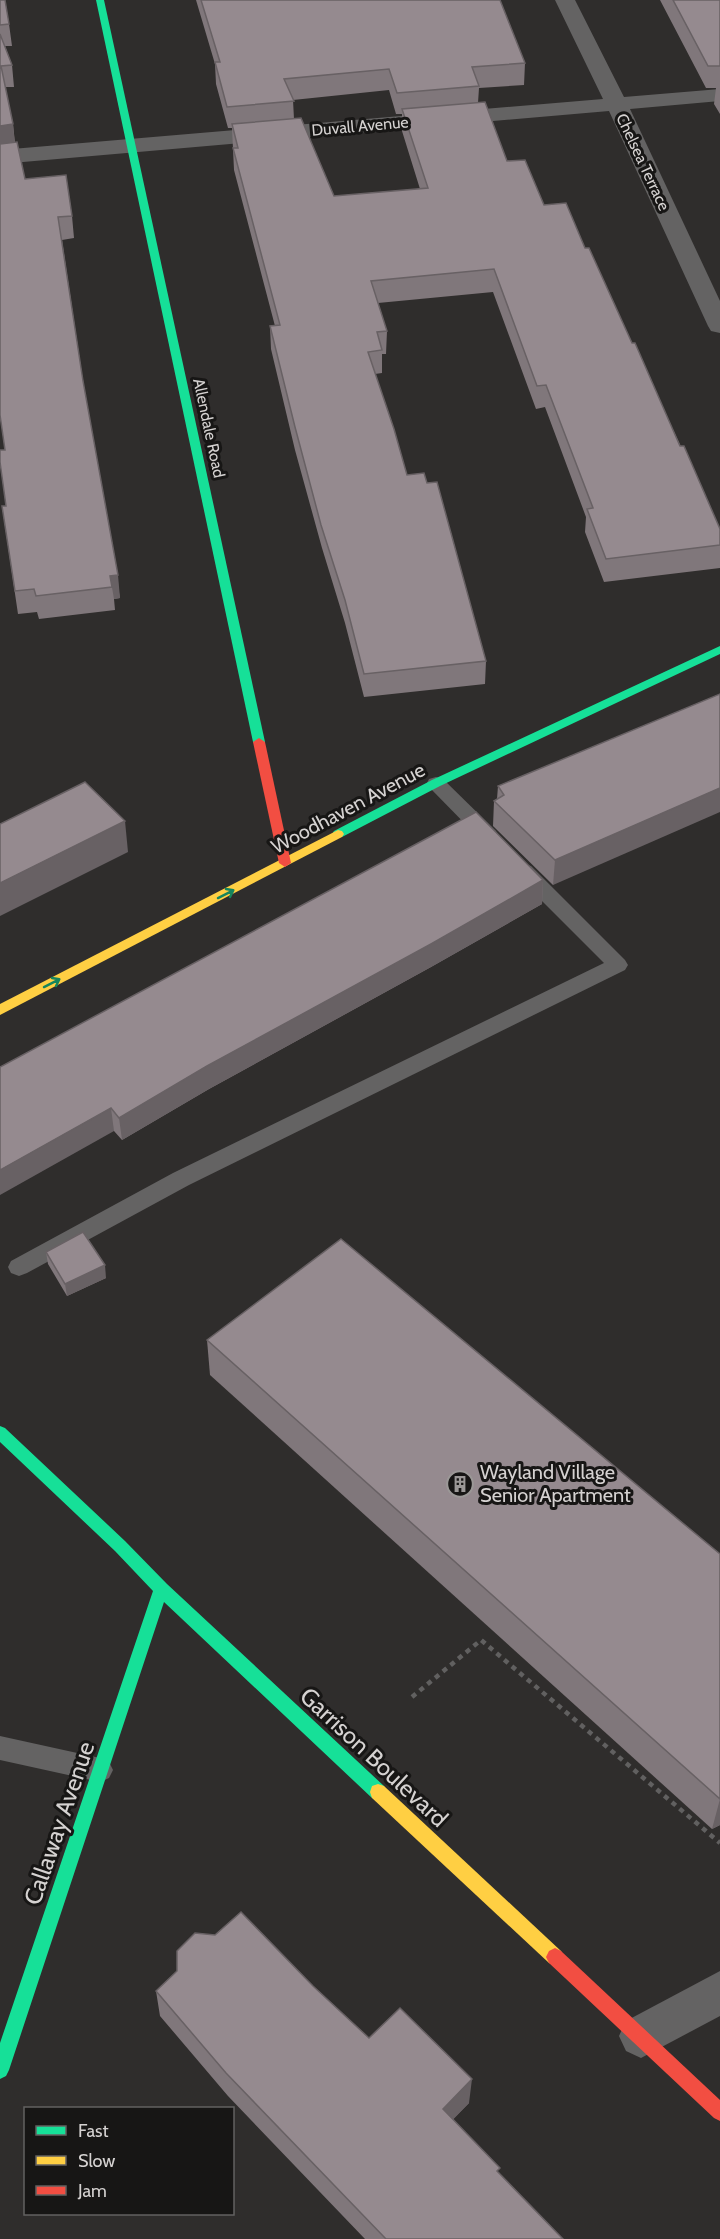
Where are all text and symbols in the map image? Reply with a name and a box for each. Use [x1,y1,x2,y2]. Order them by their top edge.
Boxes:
street label: Chelsea Terrace [612,110,674,214]
street label: Duvall Avenue [311,112,409,140]
street label: Allendale Road [189,377,229,479]
street label: Woodhaven Avenue [267,757,429,859]
one-way arrow [216,888,234,899]
one-way arrow [43,977,60,989]
place label: Wayland Village Senior Apartment [480,1460,631,1507]
building icon: Wayland Village Senior Apartment [445,1469,475,1499]
street label: Garrison Boulevard [294,1681,454,1833]
street label: Callaway Avenue [17,1738,101,1908]
legend [24,2107,234,2215]
text: Fast [78,2120,109,2142]
text: Slow [78,2150,115,2172]
text: Jam [77,2180,107,2202]

